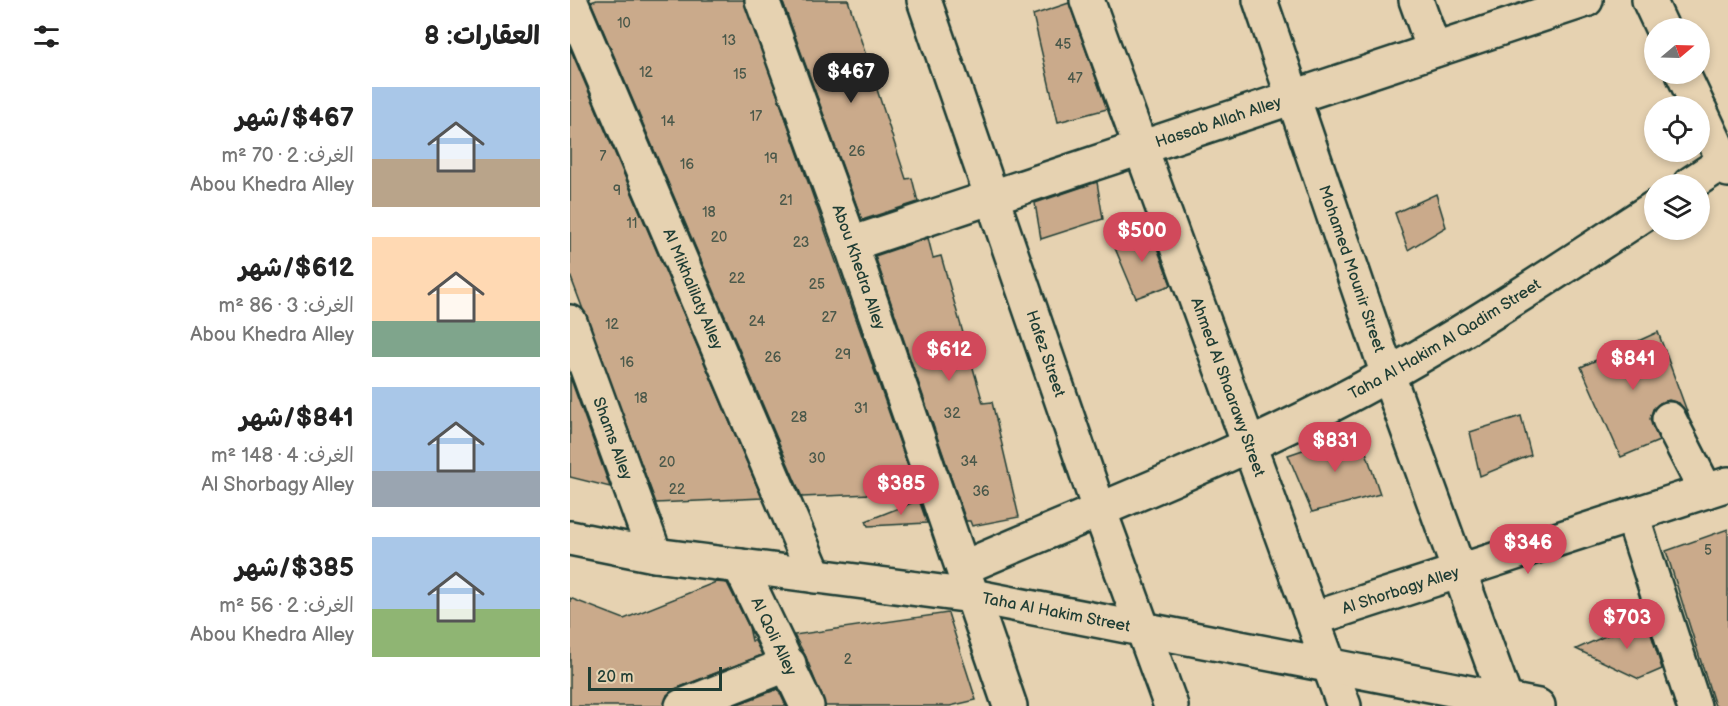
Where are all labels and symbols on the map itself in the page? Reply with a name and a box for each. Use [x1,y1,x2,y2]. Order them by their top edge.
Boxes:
house number: 10 [617,15,631,32]
north arrow [1644,18,1710,84]
house number: 13 [722,32,736,49]
house number: 45 [1055,36,1071,53]
pin: $467 [815,53,887,104]
house number: 12 [639,64,654,81]
house number: 15 [733,66,747,83]
house number: 47 [1067,70,1083,87]
street label: Hassab Allah Alley [1153,92,1284,152]
house number: 17 [750,108,762,125]
house number: 14 [661,113,675,130]
house number: 26 [849,143,866,160]
house number: 7 [600,148,607,165]
house number: 19 [764,150,778,167]
house number: 16 [680,156,694,173]
house number: 9 [613,182,621,199]
street label: Mohamed Mounir Street [1314,183,1389,355]
house number: 21 [779,192,793,209]
street label: Abou Khedra Alley [828,202,889,333]
house number: 18 [702,204,716,221]
pin: $500 [1106,212,1178,263]
house number: 11 [627,215,637,232]
street label: Al Mikhalilaty Alley [659,226,727,353]
house number: 20 [711,229,727,246]
house number: 23 [793,234,809,251]
house number: 22 [729,270,746,287]
street label: Taha Al Hakim Al Qadim Street [1346,275,1544,404]
house number: 25 [809,276,825,293]
street label: Ahmed Al Shaarawy Street [1187,295,1269,479]
street label: Hafez Street [1022,308,1069,400]
house number: 27 [821,309,837,326]
house number: 24 [749,313,766,330]
house number: 12 [605,316,620,333]
pin: $612 [913,331,985,382]
pin: $841 [1597,340,1669,391]
house number: 29 [835,346,851,363]
house number: 26 [765,349,782,366]
house number: 16 [620,354,634,371]
house number: 18 [634,390,648,407]
street label: Shams Alley [589,395,637,483]
house number: 31 [854,400,868,417]
house number: 32 [944,405,961,422]
house number: 28 [791,409,807,426]
pin: $831 [1299,422,1371,473]
house number: 30 [809,450,825,467]
house number: 34 [960,453,978,470]
house number: 20 [659,454,675,471]
pin: $385 [865,465,937,516]
house number: 22 [669,481,686,498]
house number: 36 [972,483,990,500]
pin: $346 [1492,524,1564,575]
house number: 5 [1704,542,1712,559]
street label: Al Shorbagy Alley [1339,562,1462,618]
street label: Taha Al Hakim Street [980,589,1132,636]
street label: Al Qoli Alley [747,594,801,679]
pin: $703 [1591,599,1663,650]
house number: 2 [844,651,853,668]
scale bar [588,664,722,692]

